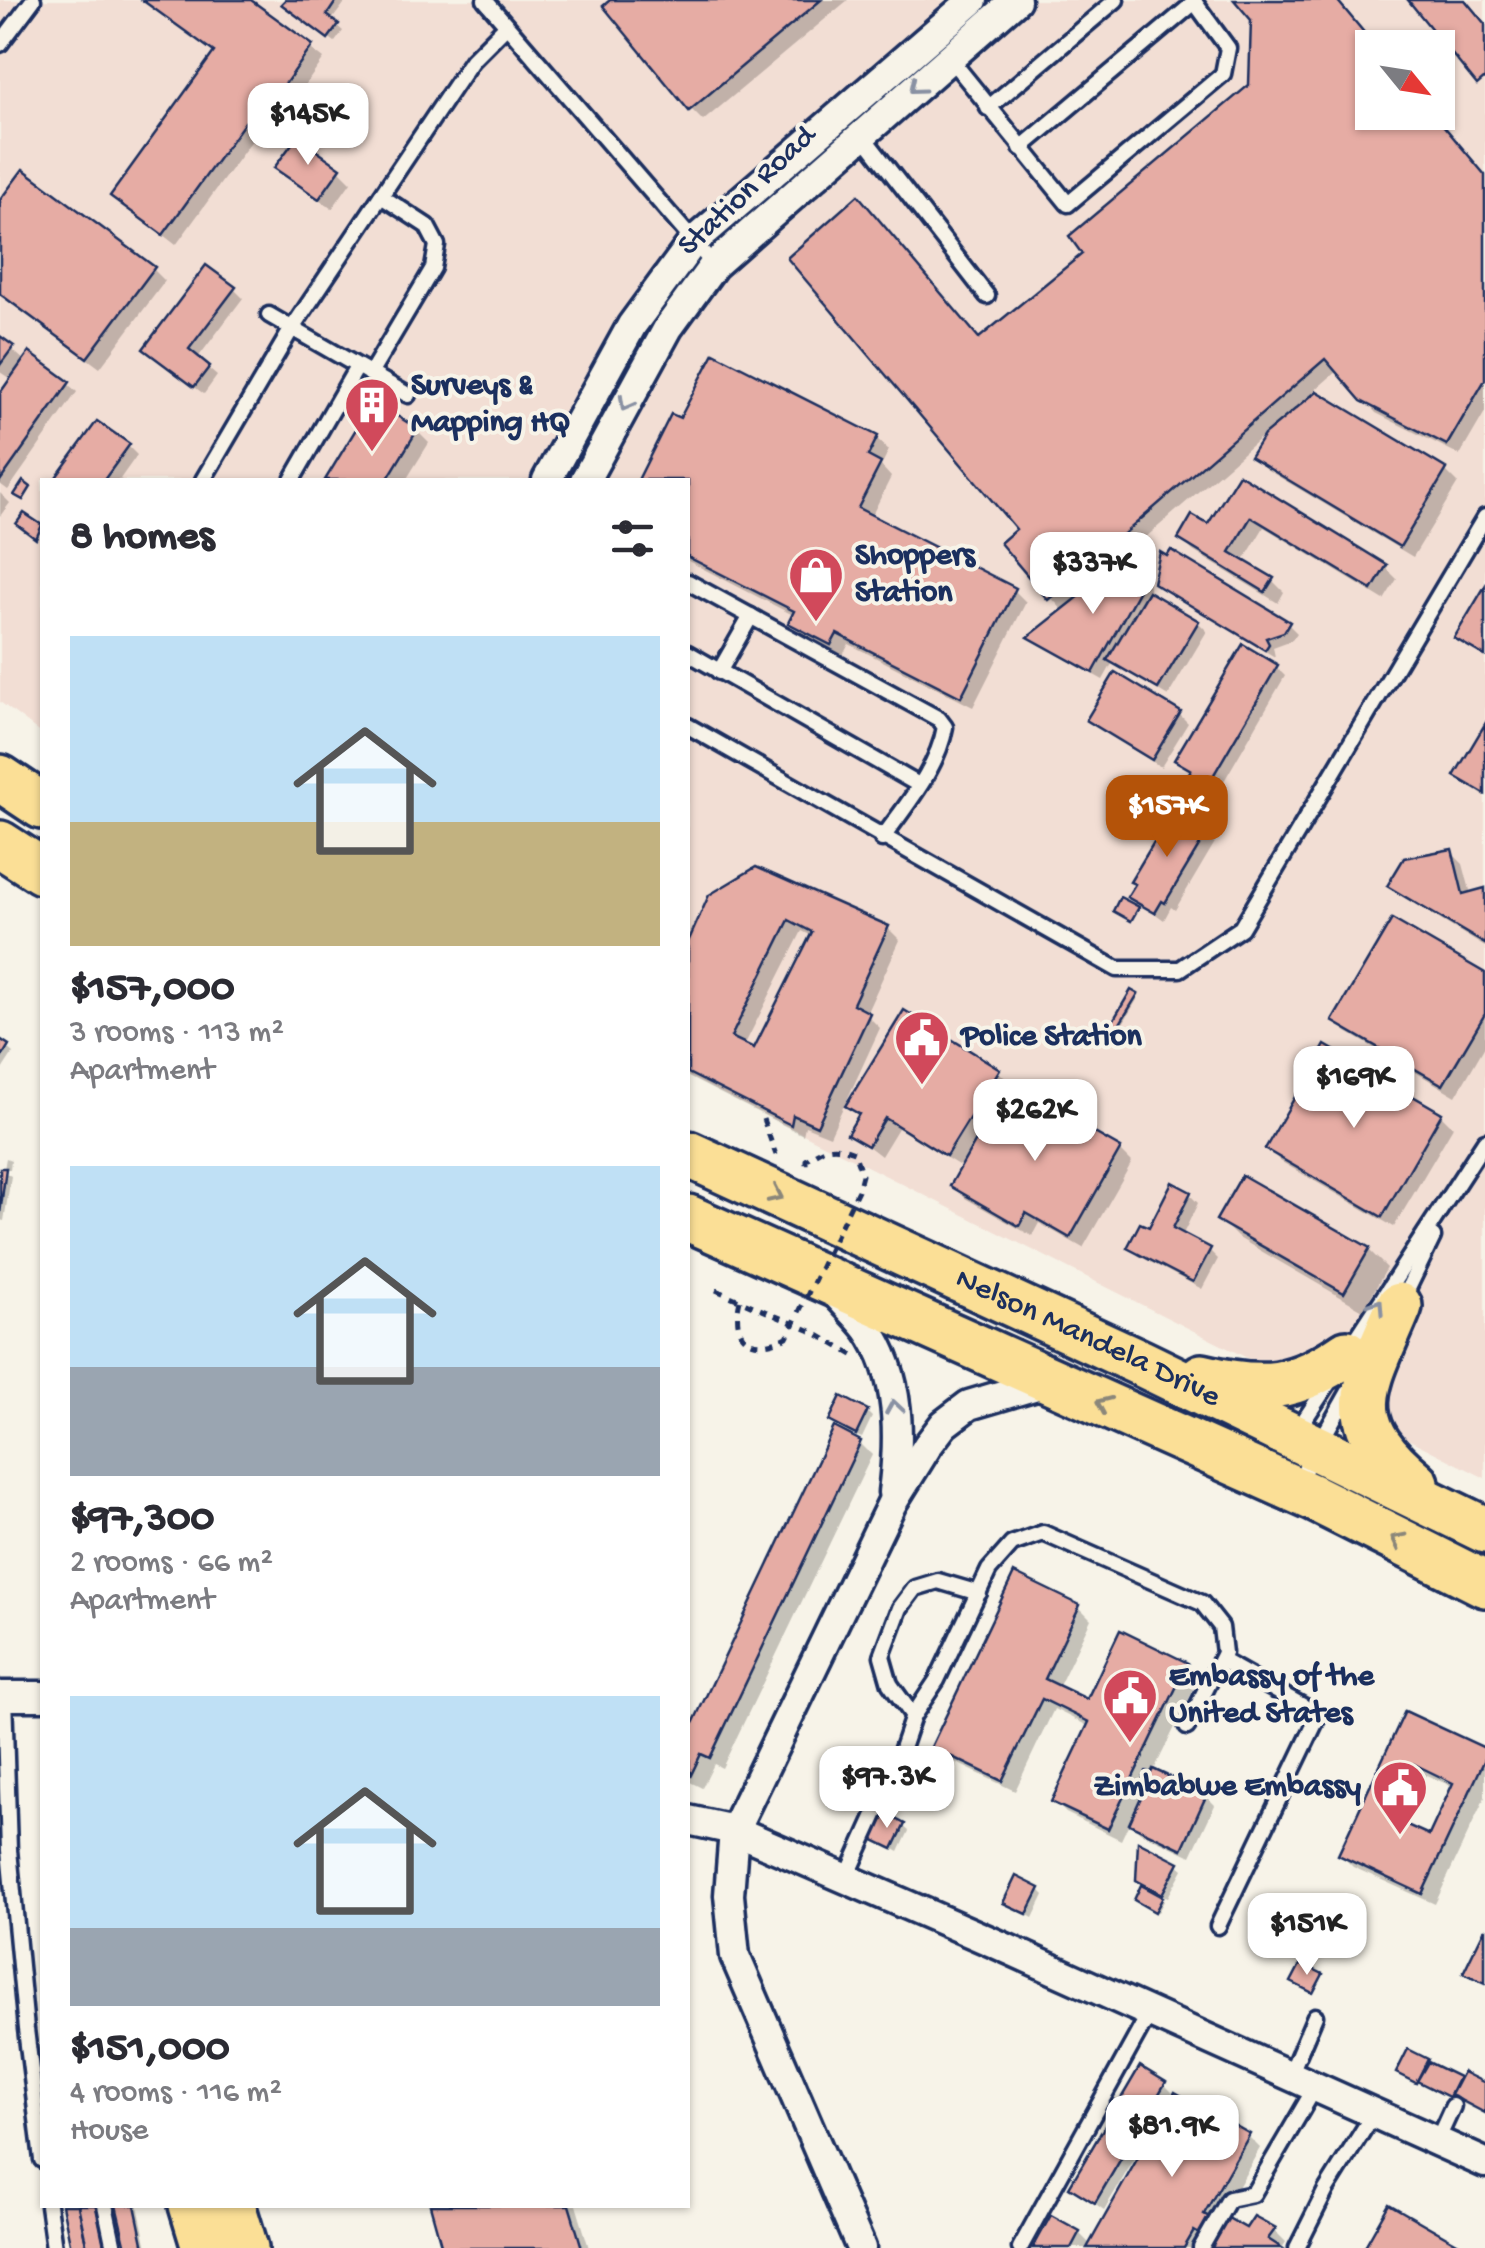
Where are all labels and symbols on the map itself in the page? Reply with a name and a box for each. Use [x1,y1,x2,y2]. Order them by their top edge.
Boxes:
north arrow [1355,30,1455,130]
one-way arrow [909,75,927,93]
pin: $145K [238,83,378,168]
street label: Station Road [671,117,827,266]
place label: Surveys & Mapping HQ [411,368,570,443]
building icon: Surveys & Mapping HQ [342,375,402,454]
one-way arrow [619,393,638,411]
pin: $337K [1023,532,1163,617]
place label: Shoppers Station [855,538,977,613]
shop icon: Shoppers Station [786,545,846,624]
pin: $157K [1097,775,1237,860]
public building icon: Police Station [892,1008,952,1087]
place label: Police Station [959,1019,1143,1057]
pin: $169K [1284,1046,1424,1131]
pin: $262K [965,1079,1105,1164]
one-way arrow [766,1182,784,1202]
street label: Nelson Mandela Drive [949,1261,1226,1418]
one-way arrow [1365,1299,1384,1317]
one-way arrow [1095,1396,1113,1416]
one-way arrow [885,1398,906,1415]
one-way arrow [1390,1532,1408,1552]
place label: Embassy of the United States [1169,1659,1375,1734]
public building icon: Embassy of the United States [1100,1666,1160,1745]
pin: $97.3K [806,1746,968,1831]
public building icon: Zimbabwe Embassy [1370,1758,1430,1837]
place label: Zimbabwe Embassy [1094,1769,1361,1807]
pin: $151K [1237,1893,1377,1978]
pin: $81.9K [1091,2095,1253,2180]

